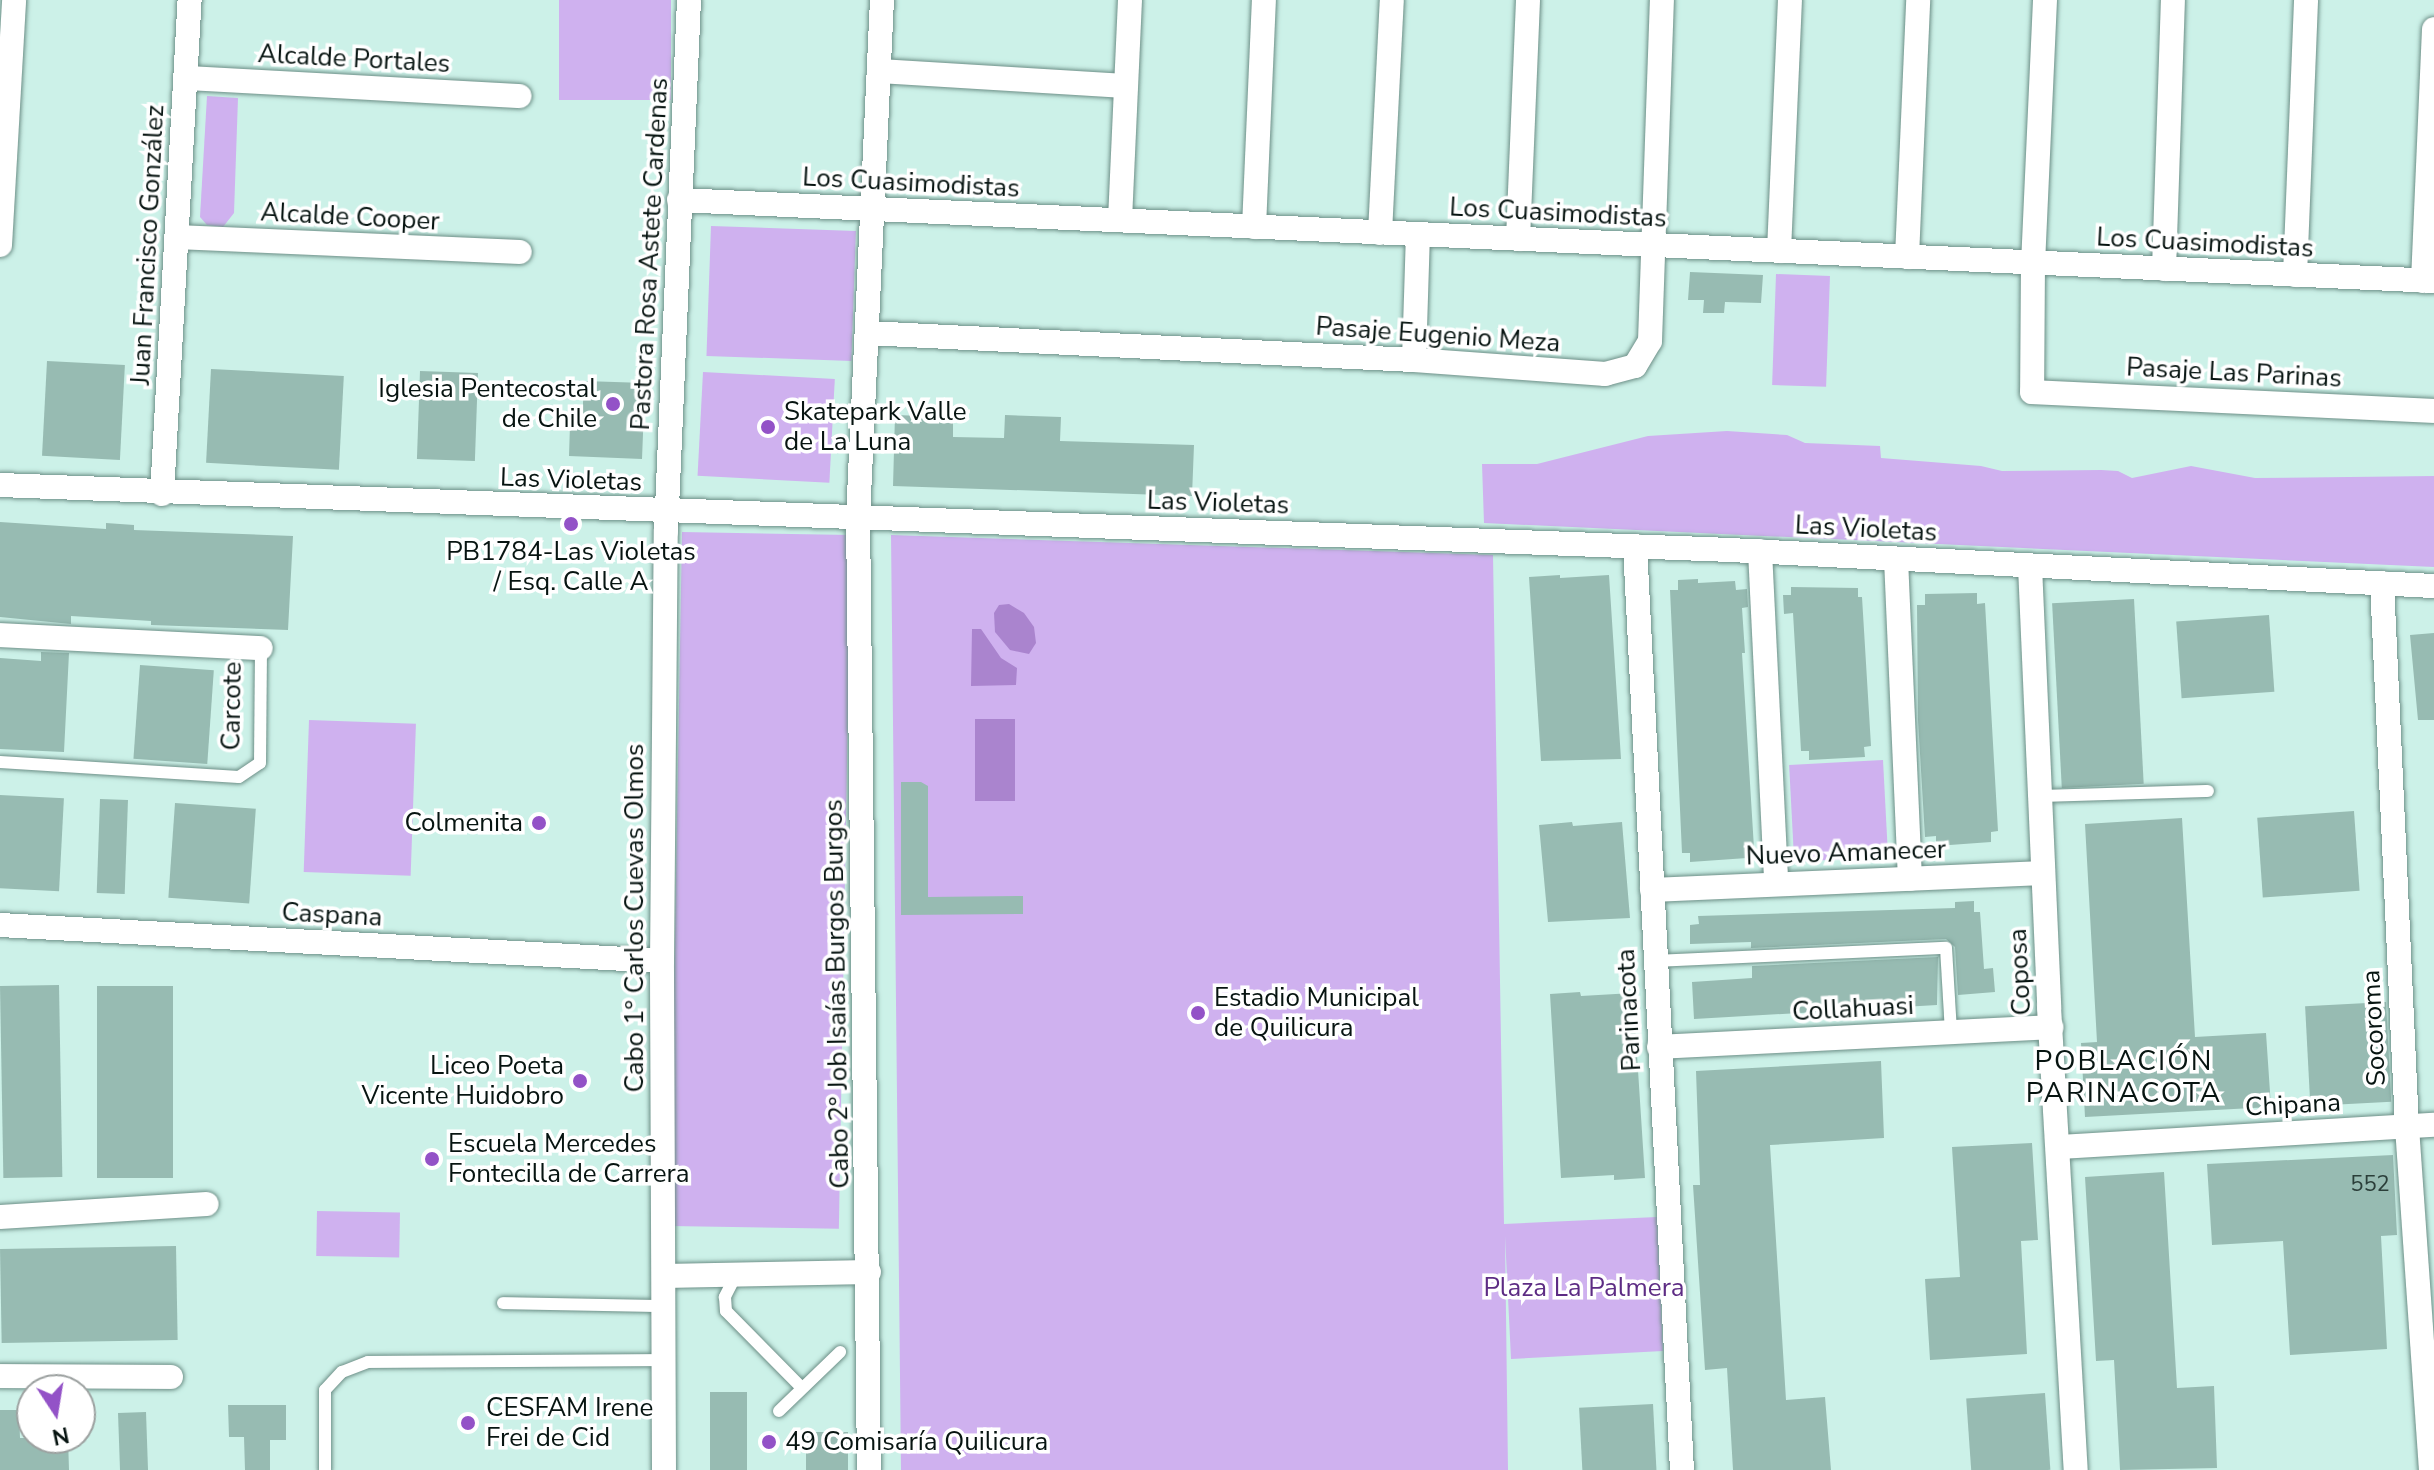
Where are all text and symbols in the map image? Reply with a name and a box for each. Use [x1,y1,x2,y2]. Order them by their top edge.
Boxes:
street label: Alcalde Portales [257,38,451,80]
street label: Pastora Rosa Astete Cardenas [625,77,675,431]
street label: Juan Francisco González [125,104,171,386]
street label: Los Cuasimodistas [802,162,1020,204]
street label: Los Cuasimodistas [1449,192,1667,234]
street label: Alcalde Cooper [260,197,440,237]
street label: Los Cuasimodistas [2096,222,2314,264]
street label: Pasaje Eugenio Meza [1315,311,1561,359]
street label: Pasaje Las Parinas [2126,352,2342,394]
place label: Iglesia Pentecostal de Chile [378,373,597,434]
marker: Iglesia Pentecostal de Chile [604,395,622,413]
place label: Skatepark Valle de La Luna [784,396,967,458]
marker: Skatepark Valle de La Luna [759,418,777,436]
street label: Las Violetas [499,462,643,498]
street label: Las Violetas [1146,485,1290,521]
street label: Las Violetas [1794,510,1938,548]
marker: PB1784-Las Violetas / Esq. Calle A [562,515,580,533]
place label: PB1784-Las Violetas / Esq. Calle A [446,536,696,598]
street label: Carcote [216,661,248,751]
street label: Cabo 1° Carlos Cuevas Olmos [619,744,651,1092]
street label: Cabo 2° Job Isaías Burgos Burgos [818,799,856,1189]
place label: Colmenita [404,807,523,839]
marker: Colmenita [530,814,548,832]
street label: Nuevo Amanecer [1745,834,1947,872]
street label: Caspana [281,897,383,933]
street label: Coposa [2002,928,2038,1016]
street label: Parinacota [1610,948,1648,1072]
street label: Socoroma [2355,969,2393,1087]
place label: Estadio Municipal de Quilicura [1214,982,1419,1044]
street label: Collahuasi [1791,990,1915,1028]
marker: Estadio Municipal de Quilicura [1189,1004,1207,1022]
district label: POBLACIÓN PARINACOTA [2026,1044,2222,1110]
place label: Liceo Poeta Vicente Huidobro [361,1050,564,1112]
marker: Liceo Poeta Vicente Huidobro [571,1072,589,1090]
street label: Chipana [2244,1087,2342,1123]
place label: Escuela Mercedes Fontecilla de Carrera [448,1128,689,1190]
marker: Escuela Mercedes Fontecilla de Carrera [423,1150,441,1168]
house number: 552 [2350,1172,2390,1198]
park label: Plaza La Palmera [1483,1272,1685,1304]
north arrow [16,1374,96,1454]
place label: CESFAM Irene Frei de Cid [486,1392,653,1454]
marker: CESFAM Irene Frei de Cid [457,1412,479,1434]
text: N [49,1419,72,1452]
place label: 49 Comisaría Quilicura [785,1426,1048,1458]
marker: 49 Comisaría Quilicura [760,1433,778,1451]

